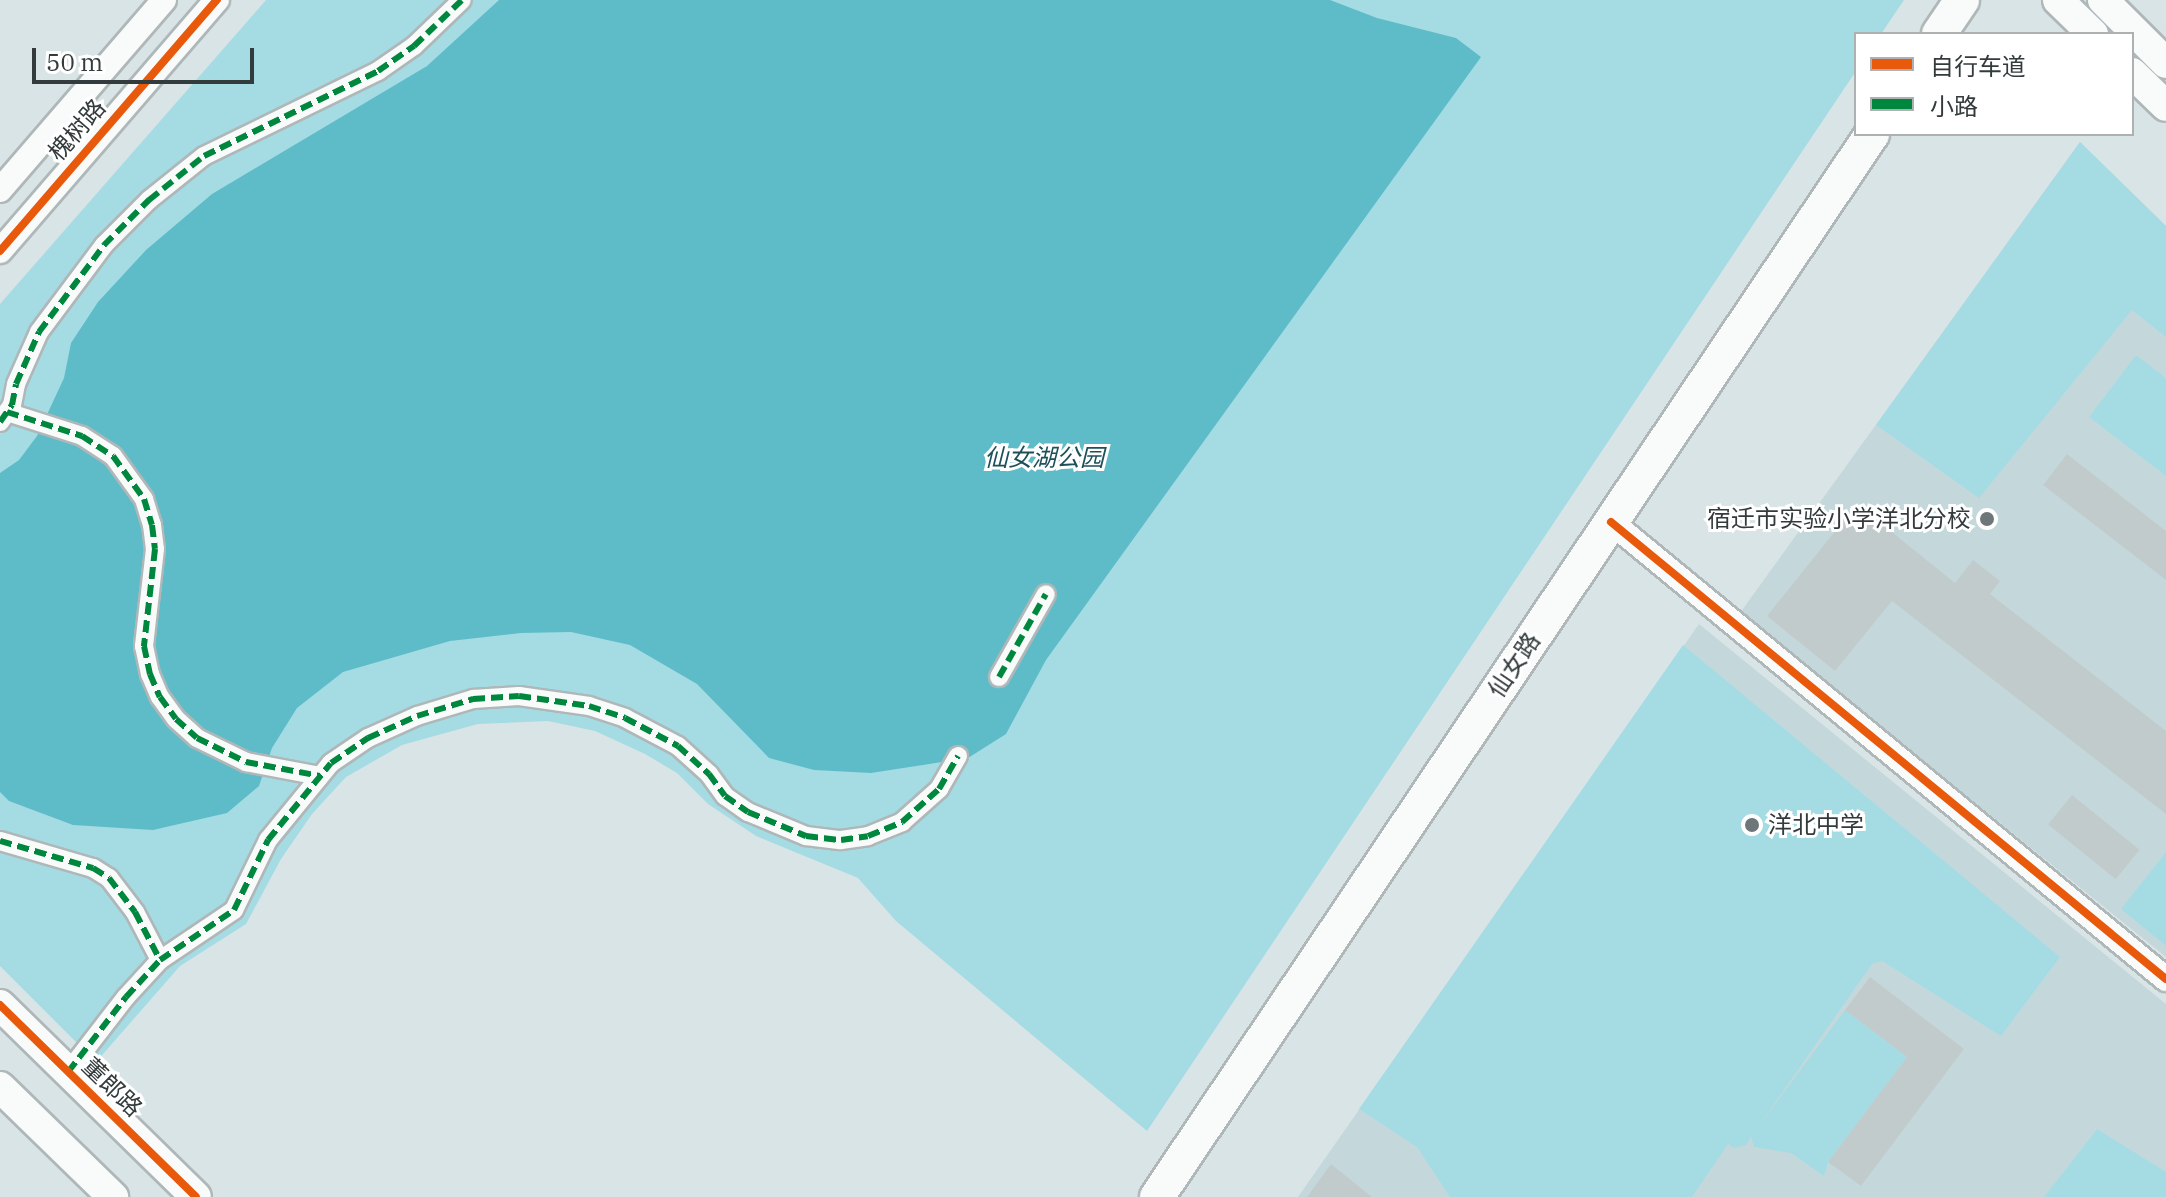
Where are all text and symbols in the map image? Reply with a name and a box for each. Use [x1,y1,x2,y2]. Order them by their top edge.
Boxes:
scale bar [36,32,258,82]
legend [1854,32,2134,136]
text: 50 m [46,46,103,78]
text: 自行车道 [1930,50,2026,82]
text: 小路 [1930,90,1978,122]
street label: 槐树路 [43,93,111,167]
park label: 仙女湖公园 [984,444,1104,472]
place label: 宿迁市实验小学洋北分校 [1707,505,1971,533]
marker: 宿迁市实验小学洋北分校 [1978,510,1996,528]
street label: 仙女路 [1482,627,1546,703]
place label: 洋北中学 [1768,811,1864,839]
marker: 洋北中学 [1743,816,1761,834]
street label: 董郎路 [76,1052,148,1122]

